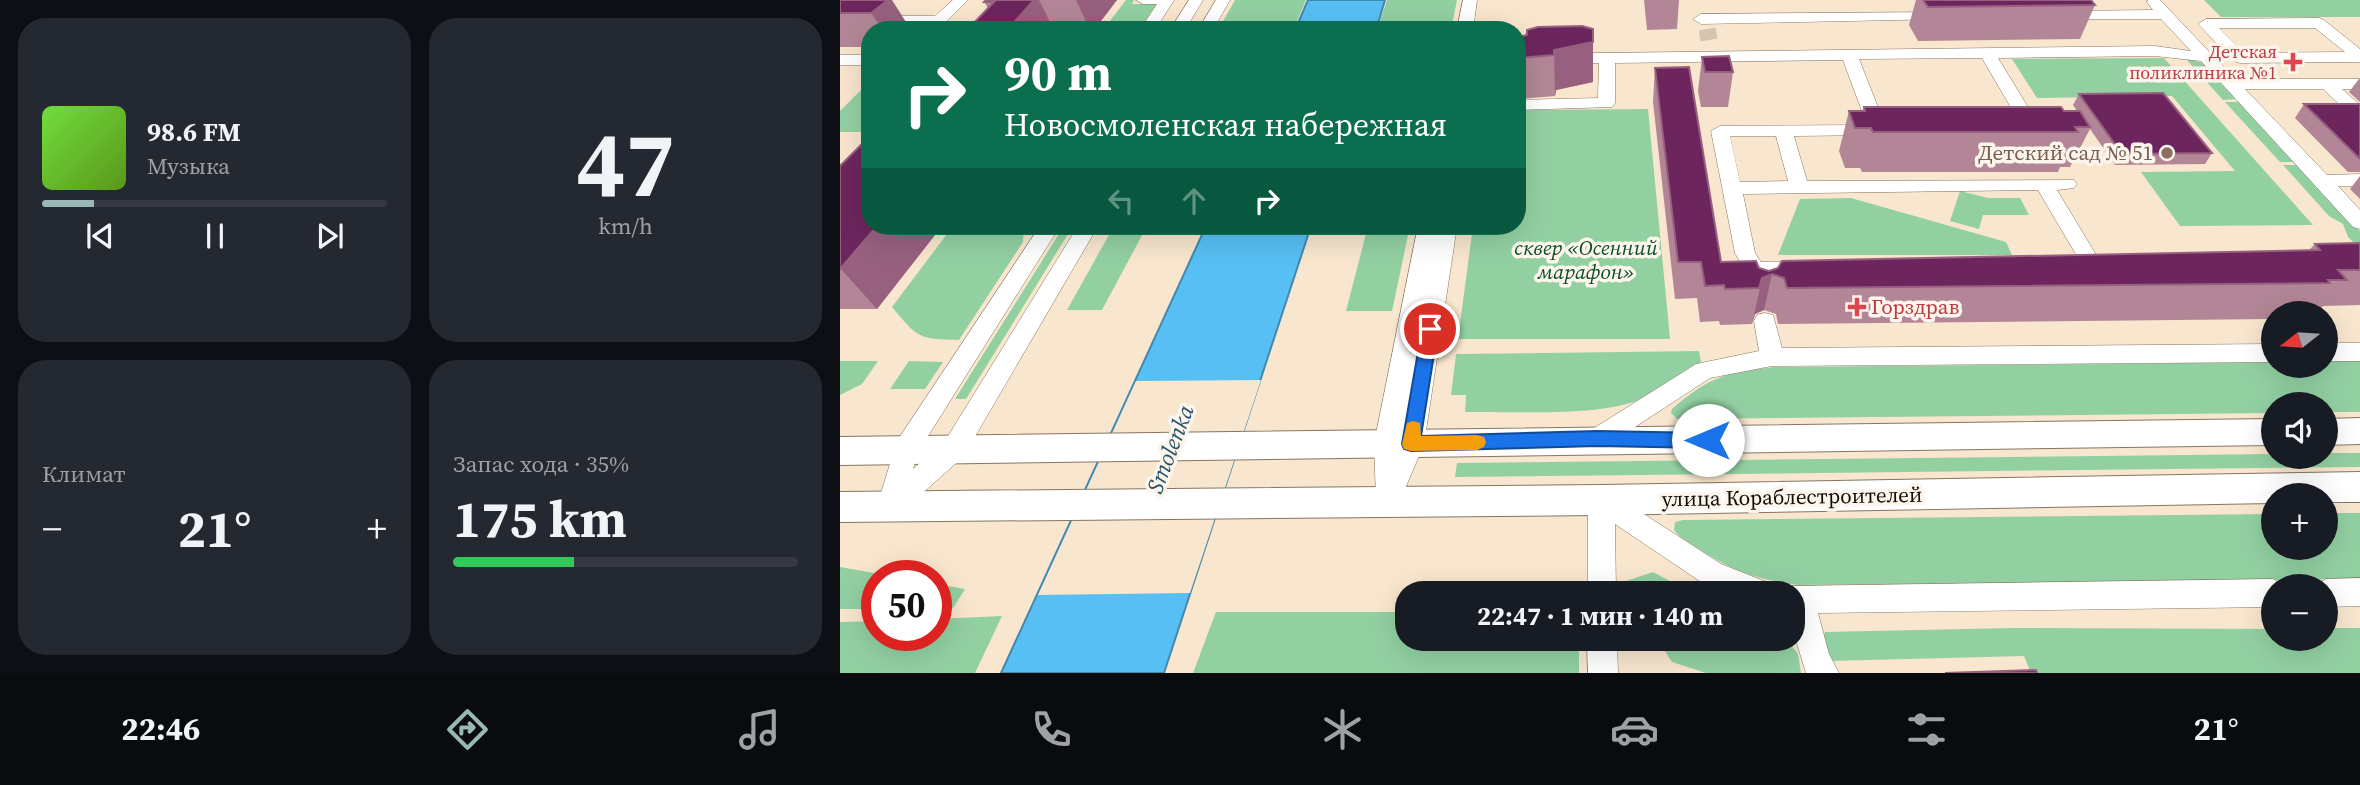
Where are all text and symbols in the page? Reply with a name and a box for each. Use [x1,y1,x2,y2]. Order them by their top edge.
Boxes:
text: 90 m [1004,39,1112,106]
place label: Детская поликлиника №1 [2129,39,2277,85]
icon: right [889,49,980,140]
marker: Детская поликлиника №1 [2283,52,2303,72]
text: 47 [576,102,675,226]
text: Новосмоленская набережная [1004,103,1447,147]
text: 98.6 FM [147,114,241,150]
place label: Детский сад № 51 [1978,138,2153,167]
marker: Детский сад № 51 [2159,145,2175,161]
text: Музыка [147,150,230,182]
icon: left [1102,182,1140,220]
icon: ahead [1175,182,1213,220]
icon: right [1248,182,1286,220]
text: km/h [598,210,653,242]
icon: previous [81,217,119,255]
icon: pause [196,217,234,255]
icon: next [311,217,349,255]
park label: сквер «Осенний марафон» [1514,233,1658,286]
place label: Горздрав [1871,292,1959,321]
pin [1400,299,1460,359]
marker: Горздрав [1849,299,1865,315]
north arrow [2261,301,2338,378]
map controls [2261,301,2338,651]
icon: arrive [1411,310,1449,348]
button: sound [2261,392,2338,469]
water label: Smolenka [1139,400,1201,498]
position arrow [1671,403,1745,477]
text: Запас хода · 35% [453,448,629,480]
text: Климат [42,458,126,490]
street label: улица Кораблестроителей [1661,480,1923,513]
text: 175 km [453,483,627,554]
button: + [2261,483,2338,560]
text: 21° [178,493,251,564]
text: − [42,503,62,555]
text: + [367,503,387,555]
speed limit sign: 50 [861,560,952,651]
button: − [2261,574,2338,651]
text: 22:47 · 1 мин · 140 m [1477,598,1723,634]
icon: directions [443,705,492,754]
icon: music [735,705,784,754]
icon: phone [1027,705,1076,754]
icon: climate [1318,705,1367,754]
icon: car [1610,705,1659,754]
icon: filters [1902,705,1951,754]
text: 22:46 [121,707,200,751]
text: 21° [2193,707,2239,751]

